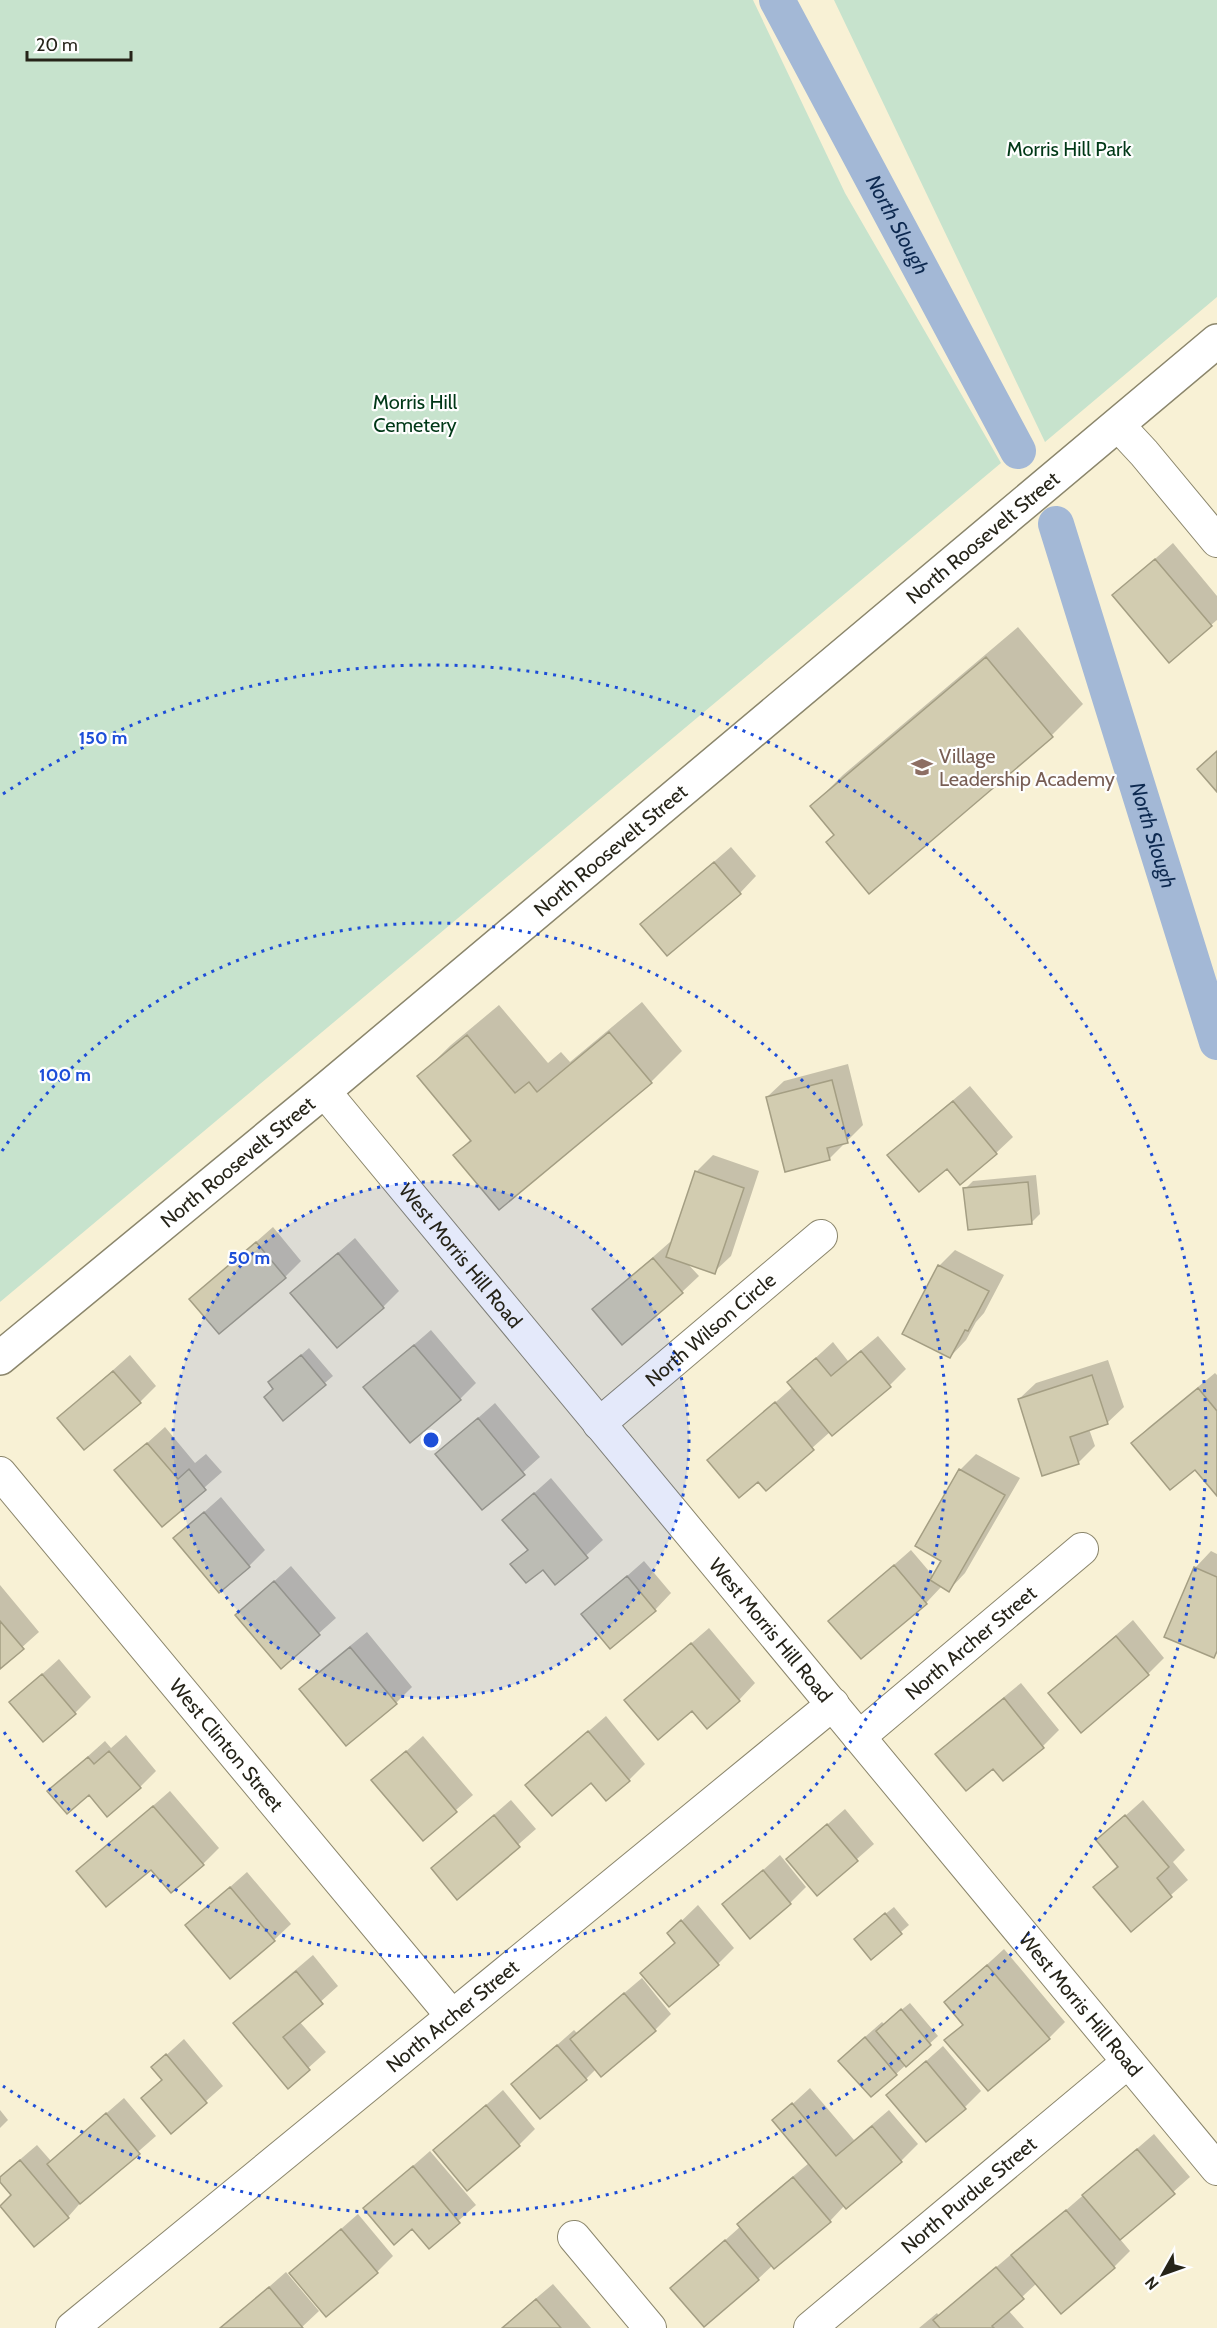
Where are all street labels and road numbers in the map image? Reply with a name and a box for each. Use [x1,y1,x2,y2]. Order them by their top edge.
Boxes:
street label: North Roosevelt Street [901,467,1064,609]
street label: North Roosevelt Street [529,779,692,921]
street label: North Roosevelt Street [156,1091,320,1233]
street label: West Morris Hill Road [394,1179,527,1333]
street label: North Wilson Circle [640,1268,780,1392]
street label: West Morris Hill Road [704,1553,837,1707]
street label: North Archer Street [900,1581,1041,1705]
street label: West Clinton Street [164,1674,289,1816]
street label: West Morris Hill Road [1014,1927,1147,2081]
street label: North Archer Street [381,1955,524,2077]
street label: North Purdue Street [896,2132,1041,2259]

